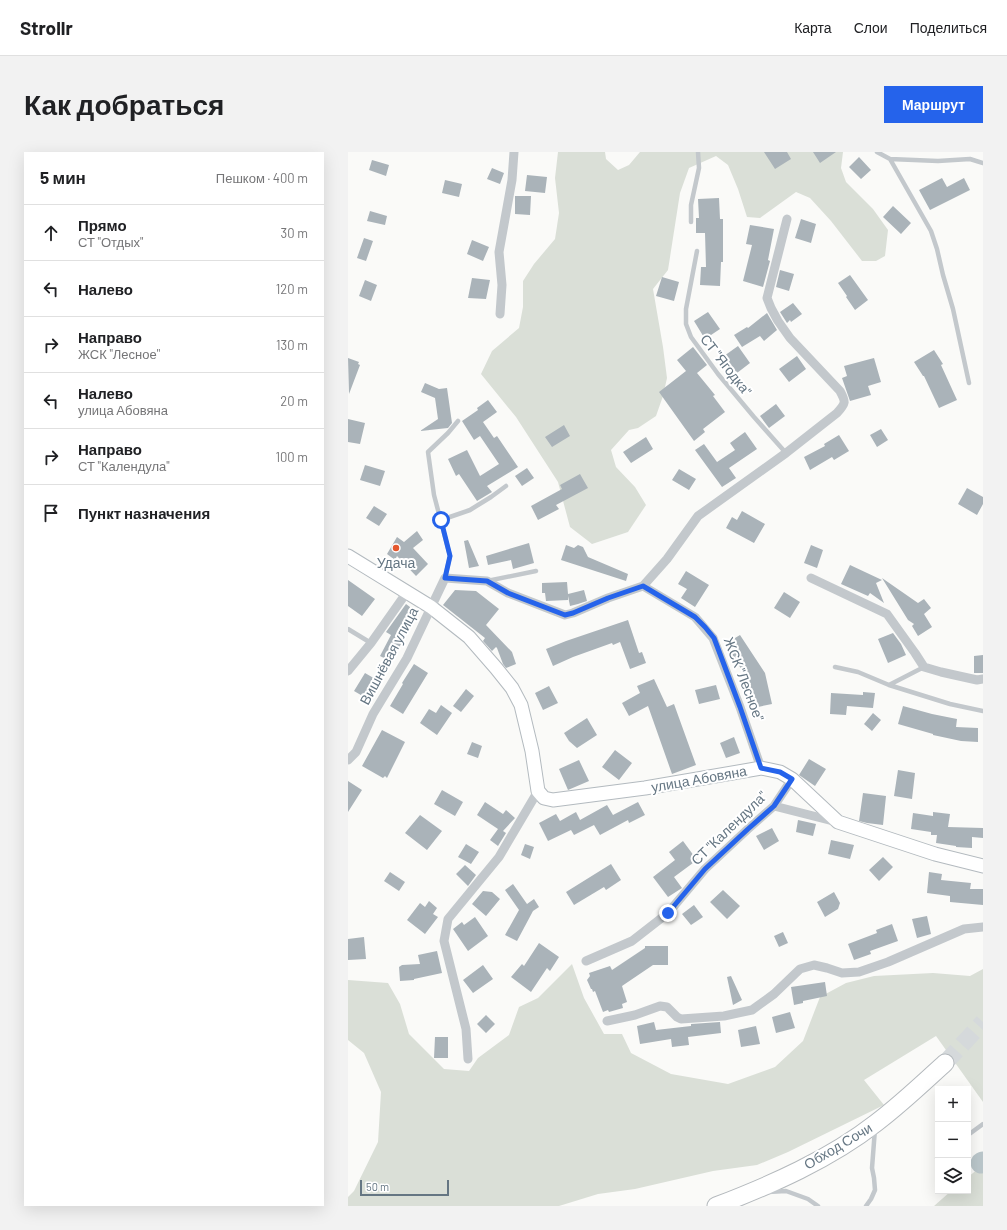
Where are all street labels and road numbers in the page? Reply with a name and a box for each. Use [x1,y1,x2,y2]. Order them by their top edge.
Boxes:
street label: СТ "Ягодка" [697,331,756,399]
street label: Вишнёвая улица [356,604,421,707]
street label: ЖСК "Лесное" [721,634,768,723]
street label: улица Абовяна [650,762,748,795]
street label: СТ "Календула" [687,787,770,868]
street label: Обход Сочи [801,1119,875,1173]

